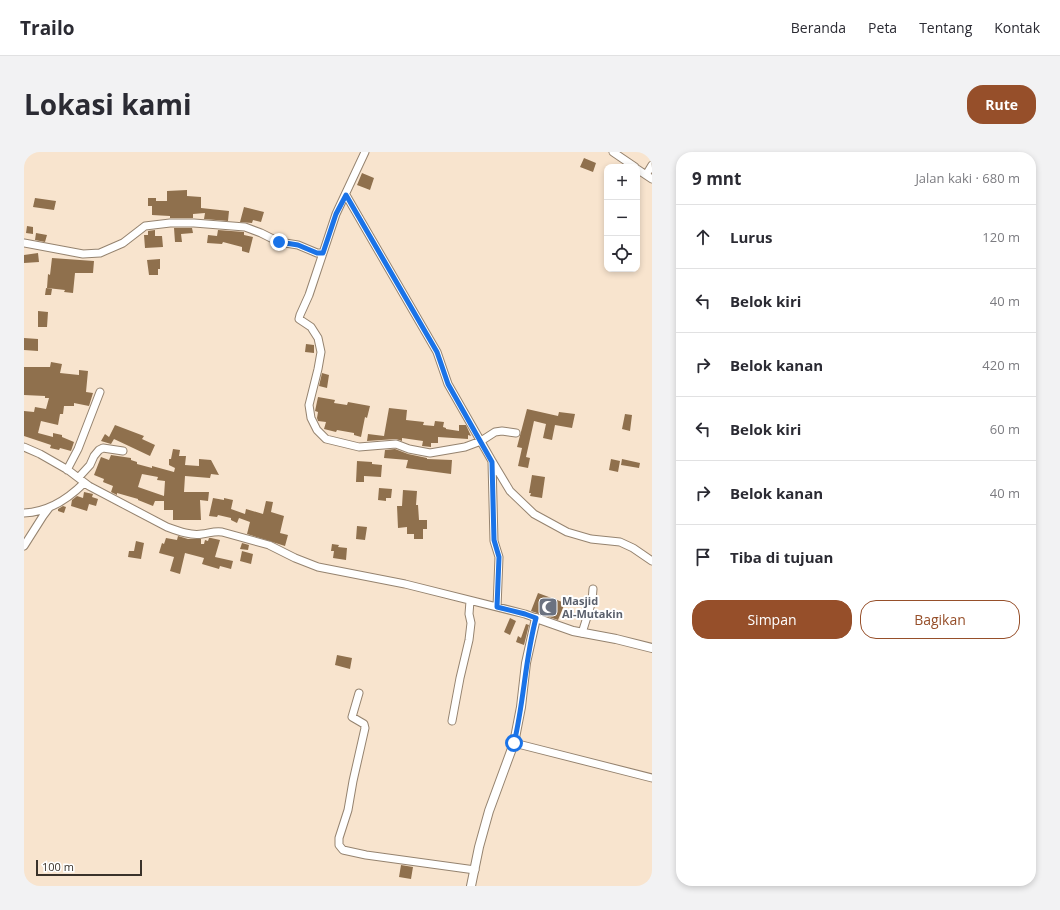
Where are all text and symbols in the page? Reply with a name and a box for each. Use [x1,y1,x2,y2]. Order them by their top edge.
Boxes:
text: Trailo [20,15,74,41]
text: Beranda [791,18,846,37]
text: Peta [868,18,897,37]
text: Tentang [919,18,972,37]
text: Kontak [994,18,1040,37]
text: Lokasi kami [24,85,191,123]
button: Rute [967,85,1036,124]
map controls [604,164,640,272]
button: + [604,164,640,200]
text: 9 mnt [692,167,741,190]
text: Jalan kaki · 680 m [915,169,1020,187]
button: − [604,200,640,236]
icon: ahead [692,226,714,248]
text: Lurus [730,227,772,247]
text: 120 m [982,228,1020,246]
route end [270,233,288,251]
button: locate [604,236,640,272]
icon: left [692,290,714,312]
text: Belok kiri [730,291,801,311]
text: 40 m [990,292,1020,310]
icon: right [692,354,714,376]
text: Belok kanan [730,355,823,375]
text: 420 m [982,356,1020,374]
icon: left [692,418,714,440]
text: Belok kiri [730,419,801,439]
text: 60 m [990,420,1020,438]
icon: right [692,482,714,504]
text: Belok kanan [730,483,823,503]
text: 40 m [990,484,1020,502]
icon: arrive [692,546,714,568]
text: Tiba di tujuan [730,547,833,567]
place label: Masjid Al-Mutakin [562,593,623,621]
mosque icon: Masjid Al-Mutakin [537,596,559,618]
button: Simpan [692,600,852,639]
button: Bagikan [860,600,1020,639]
route start [505,734,523,752]
scale bar [36,858,142,877]
text: 100 m [42,859,74,874]

